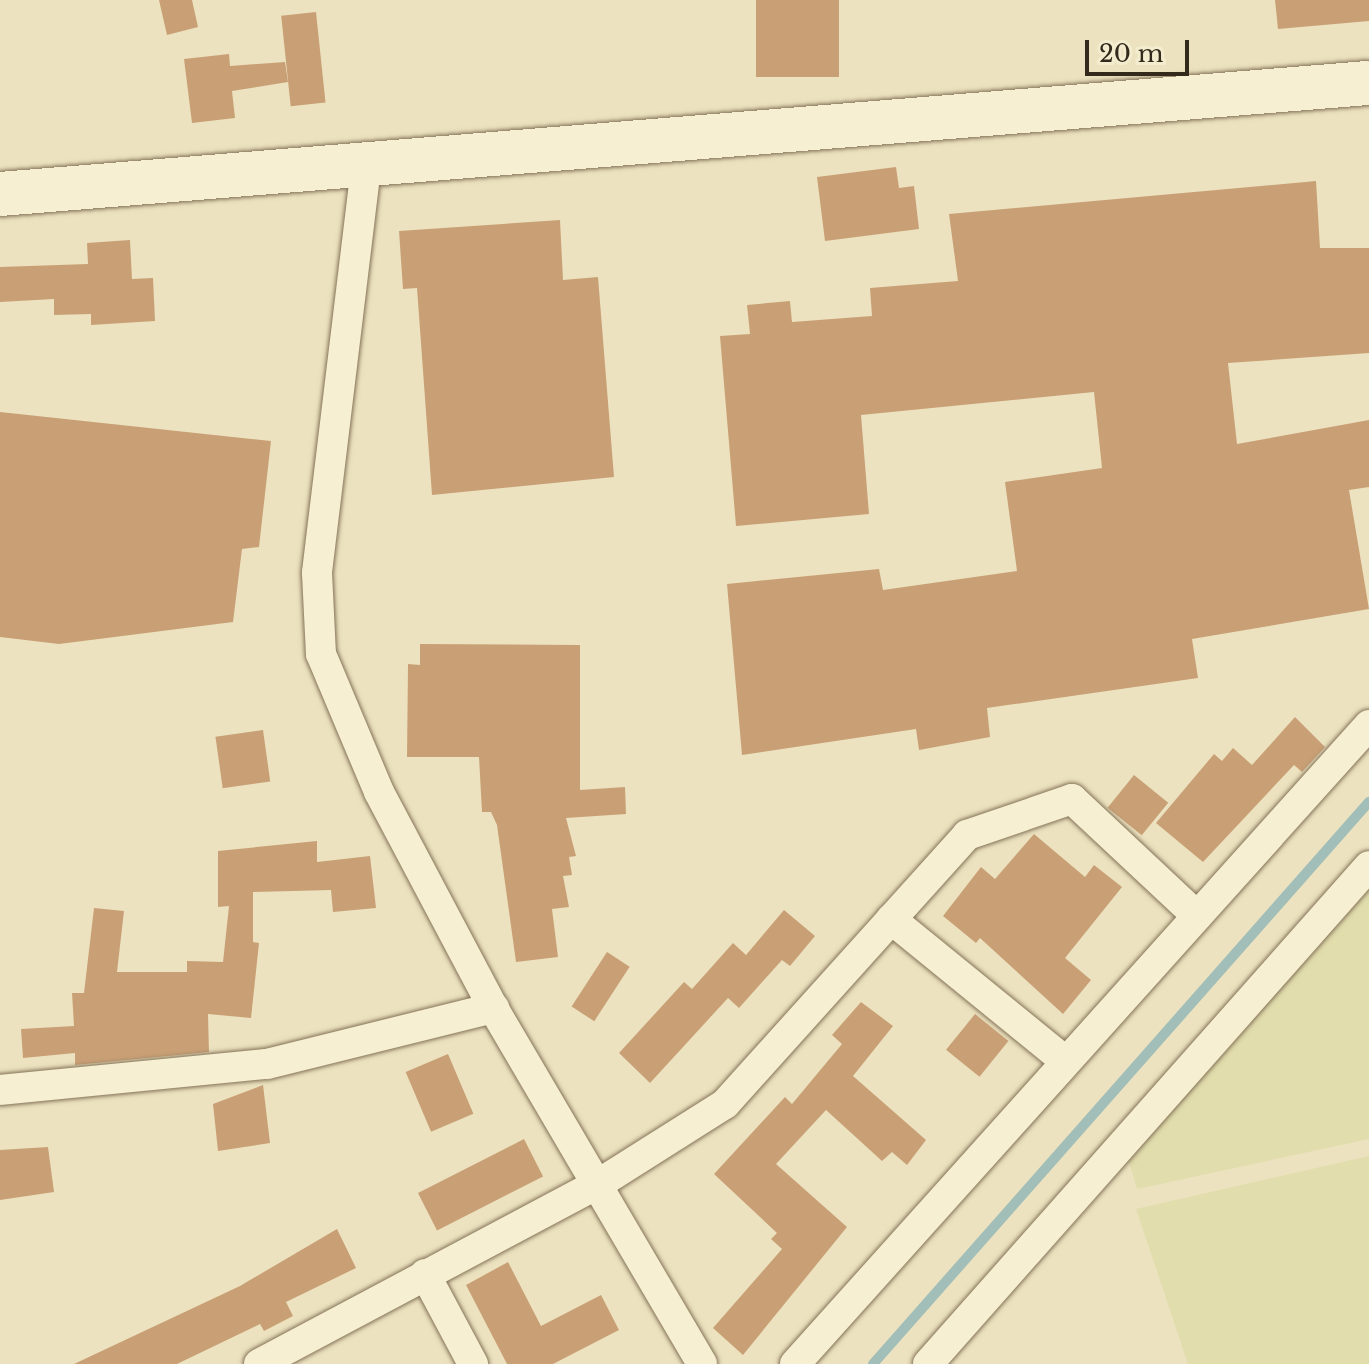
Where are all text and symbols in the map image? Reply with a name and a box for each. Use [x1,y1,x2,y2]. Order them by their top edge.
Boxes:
scale bar [1089,24,1193,74]
text: 20 m [1099,39,1164,68]

